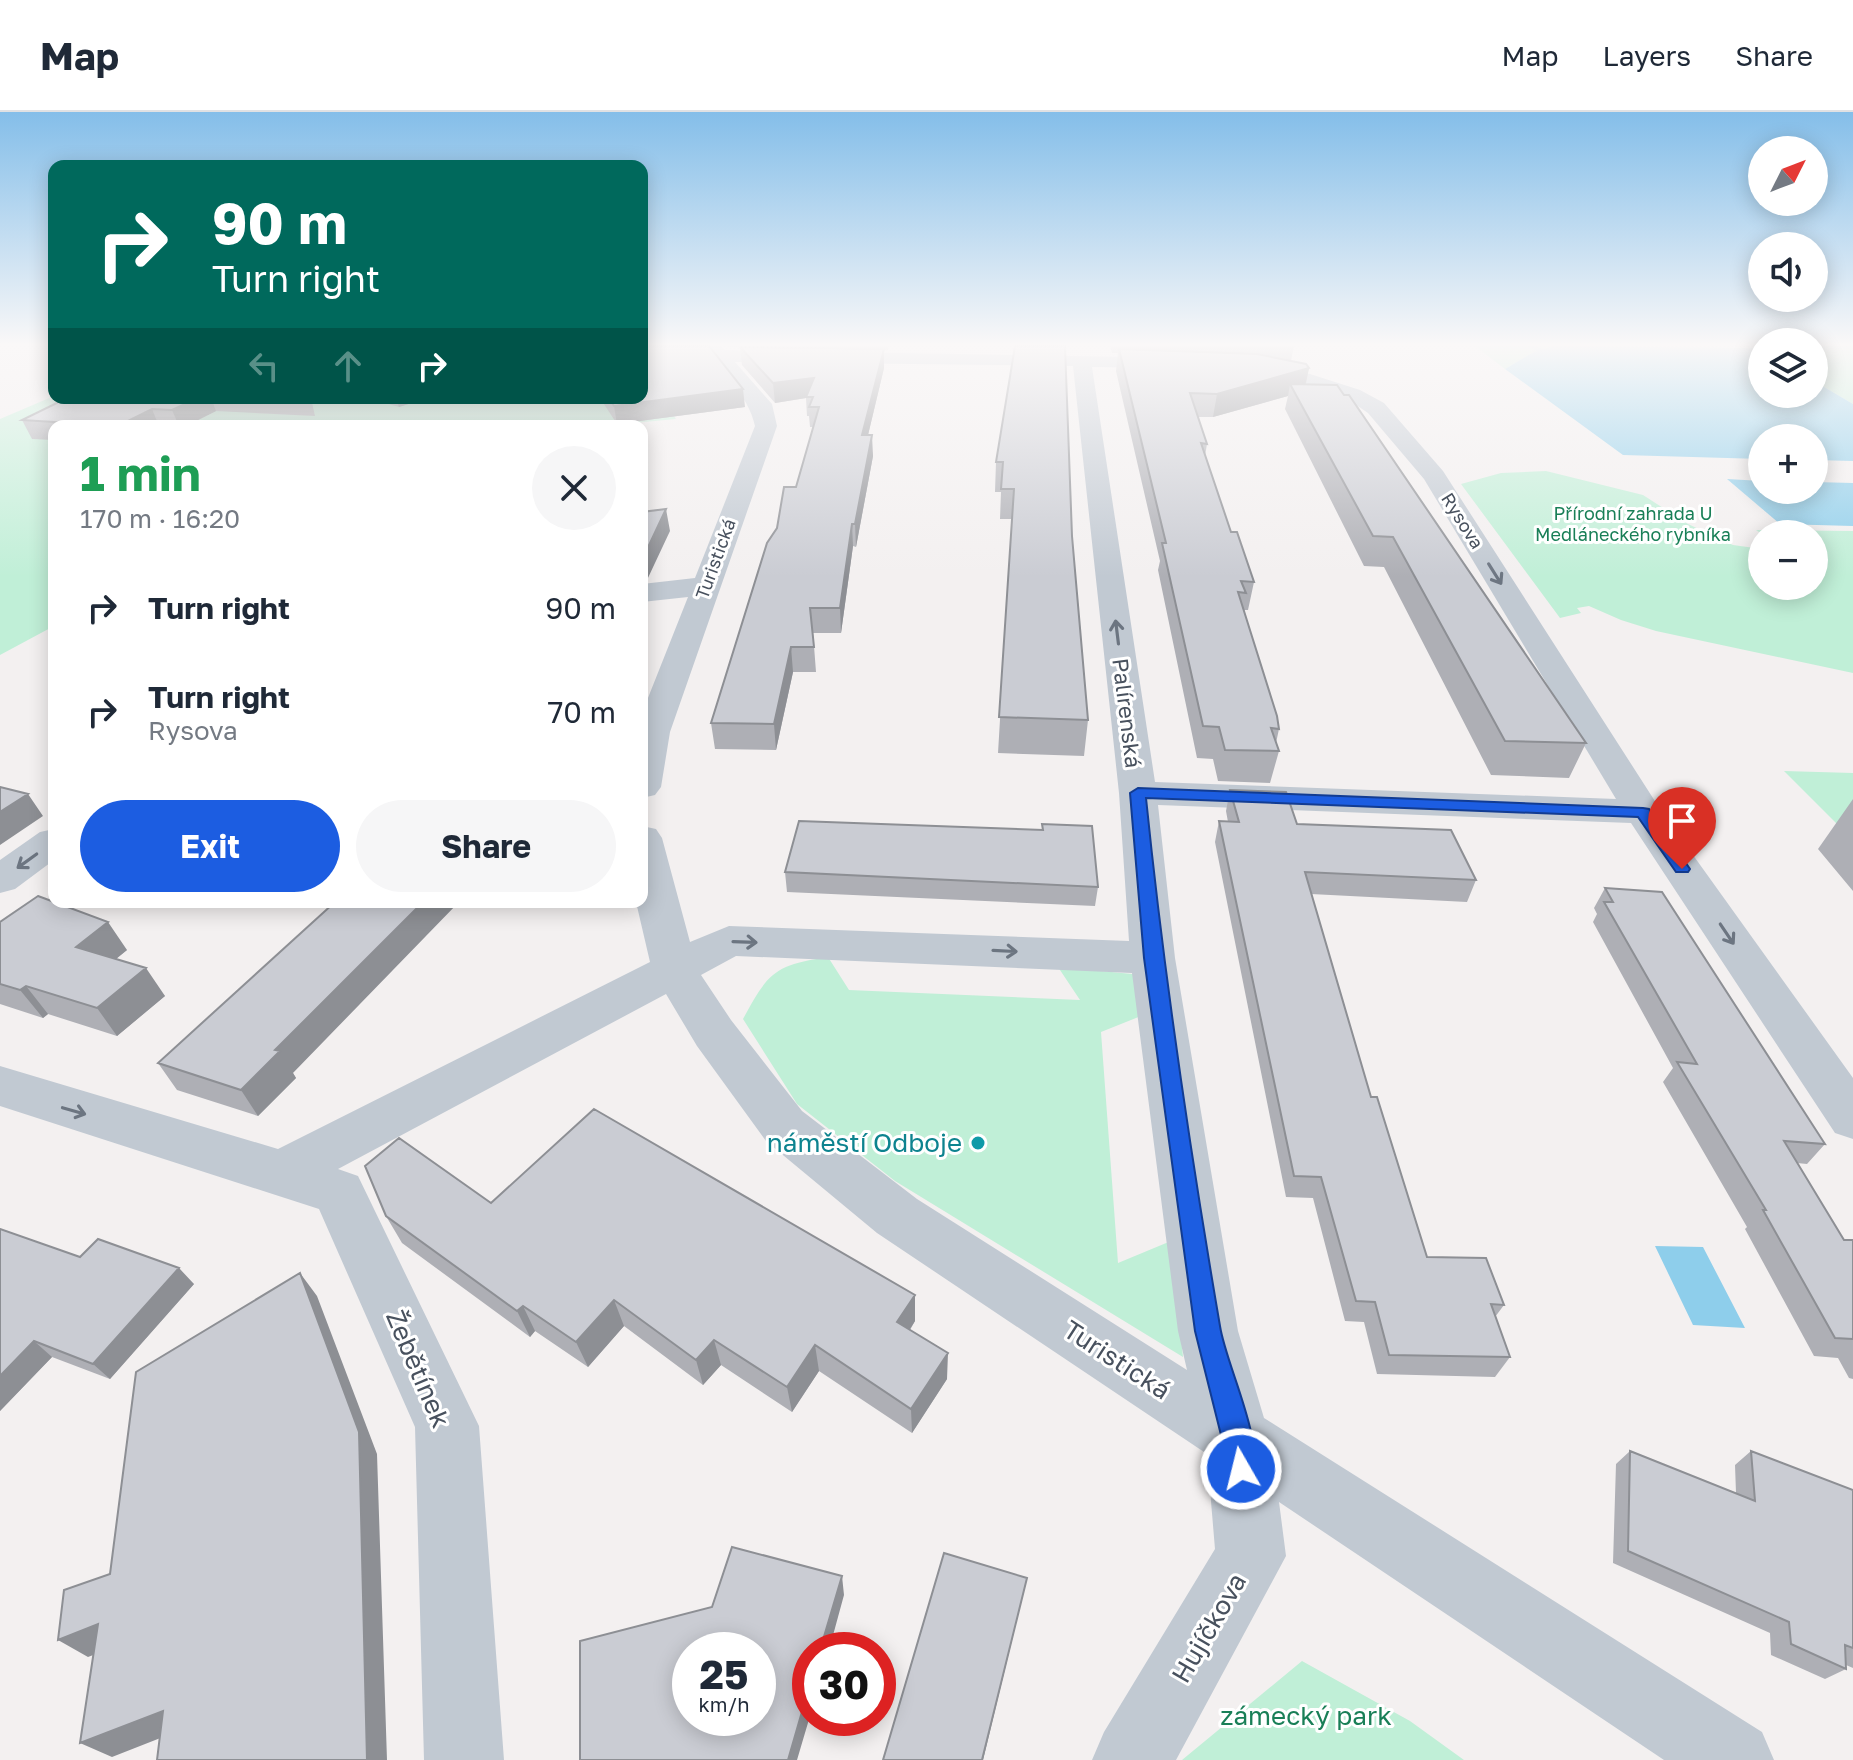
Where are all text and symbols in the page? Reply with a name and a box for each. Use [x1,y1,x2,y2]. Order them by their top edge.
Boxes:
text: Map [40,33,119,78]
text: Map [1501,39,1559,72]
text: Layers [1603,39,1691,72]
text: Share [1735,39,1813,72]
north arrow [1748,136,1828,216]
map controls [1748,136,1828,600]
text: 90 m [212,189,347,256]
icon: right [80,192,184,296]
button: sound [1748,232,1828,312]
text: Turn right [212,257,380,300]
button: layers [1748,328,1828,408]
icon: left [242,344,286,388]
icon: ahead [326,344,370,388]
icon: right [410,344,454,388]
button: + [1748,424,1828,504]
text: 1 min [80,444,201,502]
button: close [532,446,616,530]
street label: Rysova [1437,488,1489,553]
park label: Přírodní zahrada U Medláneckého rybníka [1535,502,1731,545]
text: 170 m · 16:20 [80,503,240,534]
street label: Turistická [690,516,740,602]
button: − [1748,520,1828,600]
one-way arrow [1488,562,1504,585]
icon: right [80,586,124,630]
text: Turn right [148,590,290,626]
text: 90 m [545,590,616,626]
one-way arrow [1109,620,1124,645]
street label: Palírenská [1107,656,1148,769]
text: Turn right [148,679,290,715]
icon: right [80,690,124,734]
text: 70 m [547,694,616,730]
text: Rysova [148,715,238,746]
pin [1648,787,1716,869]
icon: arrive [1660,799,1704,843]
button: Exit [80,800,340,892]
button: Share [356,800,616,892]
one-way arrow [17,852,38,869]
one-way arrow [1719,923,1735,945]
one-way arrow [731,934,758,949]
one-way arrow [991,943,1018,958]
one-way arrow [60,1104,86,1119]
place label: náměstí Odboje [767,1127,962,1158]
marker: náměstí Odboje [969,1134,987,1152]
street label: Žebětínek [380,1306,457,1432]
street label: Turistická [1058,1314,1176,1406]
position arrow [1199,1427,1283,1511]
street label: Hujíčkova [1165,1567,1252,1688]
speed limit sign: 30 [792,1632,896,1736]
text: 25 [700,1650,748,1698]
text: km/h [699,1692,749,1716]
park label: zámecký park [1220,1700,1392,1731]

